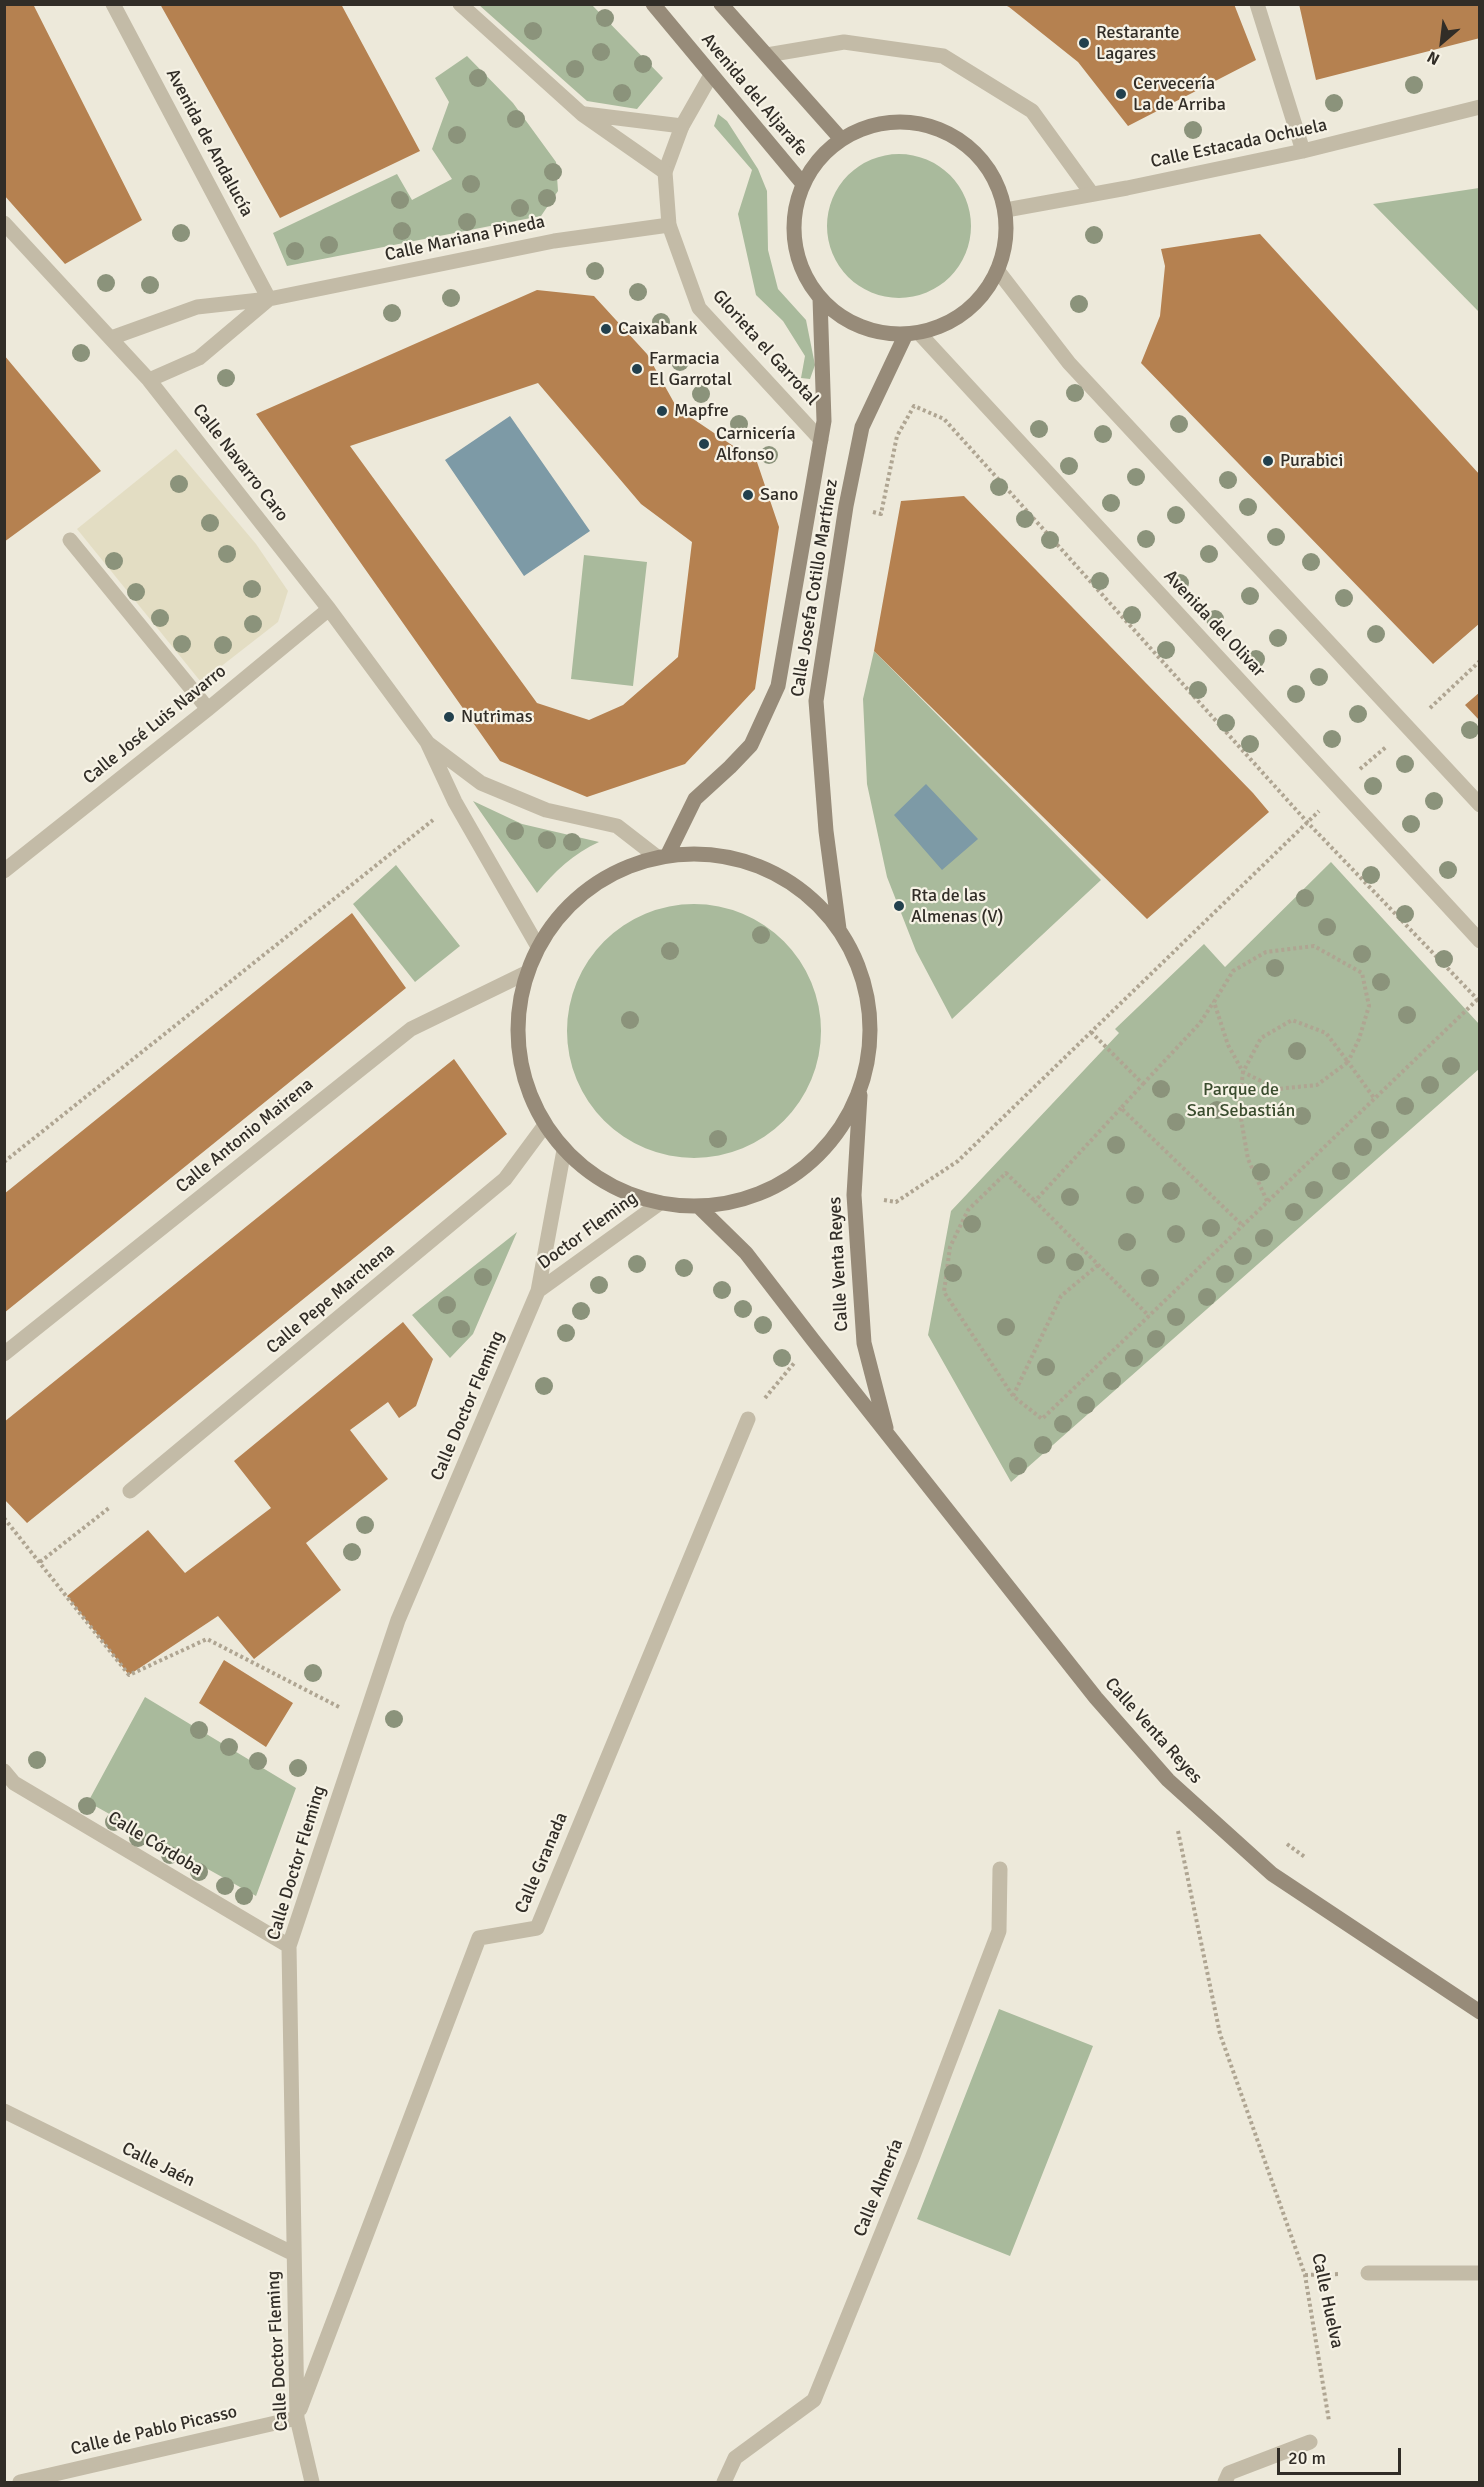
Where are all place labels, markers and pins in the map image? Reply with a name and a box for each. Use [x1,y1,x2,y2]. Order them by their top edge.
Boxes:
place label: Restarante Lagares [1096,22,1179,64]
marker: Restarante Lagares [1077,36,1091,50]
place label: Cervecería La de Arriba [1133,73,1226,116]
marker: Cervecería La de Arriba [1114,87,1128,101]
place label: Caixabank [618,318,697,340]
marker: Caixabank [599,322,613,336]
place label: Farmacia El Garrotal [649,348,732,391]
marker: Farmacia El Garrotal [630,362,644,376]
place label: Mapfre [674,400,729,422]
marker: Mapfre [655,404,669,418]
place label: Carnicería Alfonso [716,423,796,466]
marker: Carnicería Alfonso [697,437,711,451]
place label: Purabici [1280,450,1343,472]
marker: Purabici [1261,454,1275,468]
place label: Sano [760,484,798,506]
marker: Sano [741,488,755,502]
place label: Nutrimas [461,706,533,728]
marker: Nutrimas [442,710,456,724]
place label: Rta de las Almenas (V) [911,885,1004,928]
marker: Rta de las Almenas (V) [892,899,906,913]

